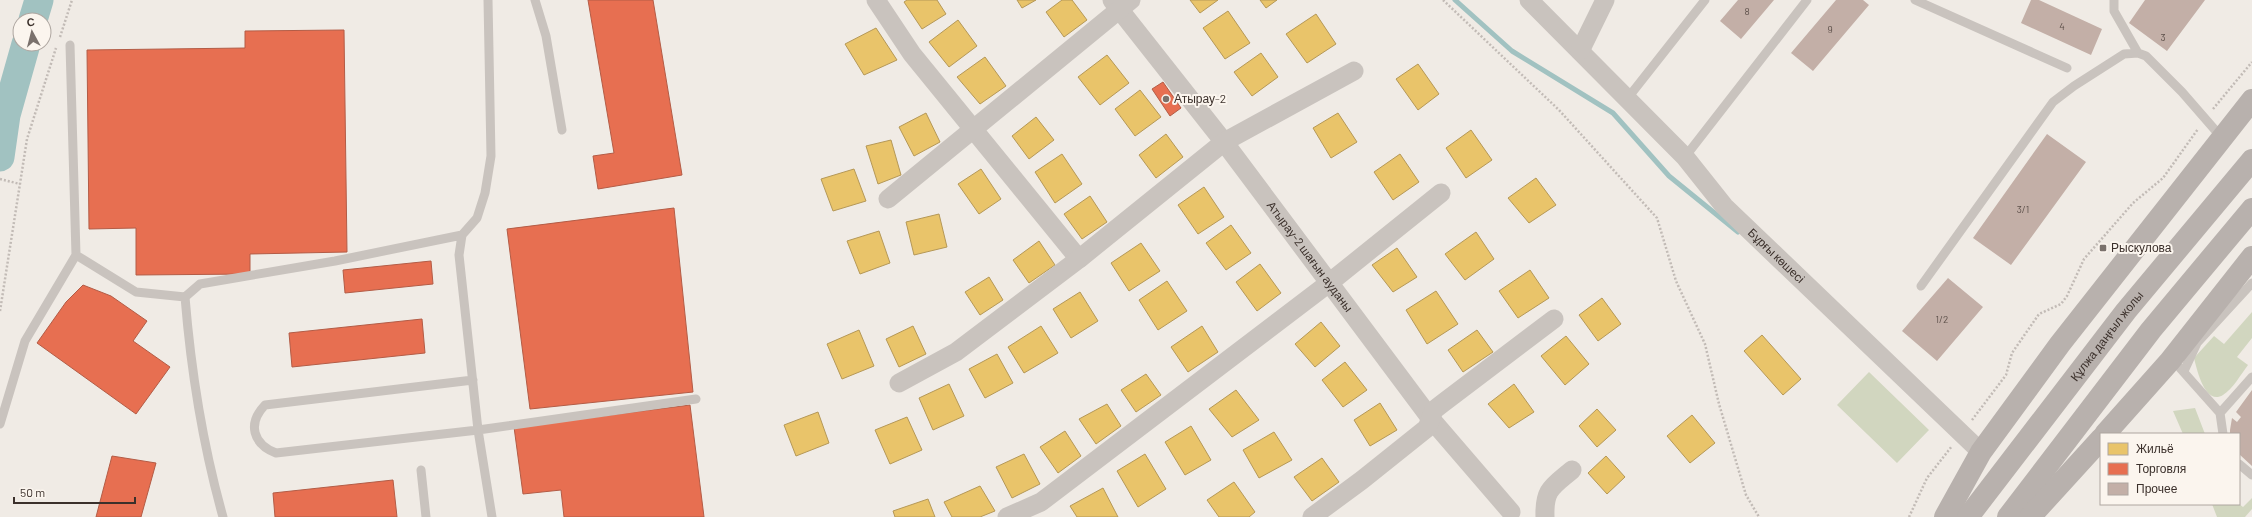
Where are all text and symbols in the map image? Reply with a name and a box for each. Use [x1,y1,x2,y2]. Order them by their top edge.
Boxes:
house number: 8 [1744,5,1750,17]
north arrow [12,12,52,52]
text: С [26,15,36,29]
house number: 4 [2059,20,2065,32]
house number: 9 [1827,23,1833,35]
house number: 3 [2160,31,2166,43]
place label: Атырау-2 [1174,91,1226,106]
marker: Атырау-2 [1161,94,1171,104]
street label: Атырау-2 шағын ауданы [1265,198,1356,314]
house number: 3/1 [2017,203,2029,215]
street label: Бұрғы көшесі [1746,225,1808,285]
place label: Рыскулова [2111,240,2172,255]
marker: Рыскулова [2098,243,2108,253]
street label: Құлжа даңғыл жолы [2067,288,2146,384]
house number: 1/2 [1936,313,1948,325]
legend [2100,433,2240,505]
text: Жильё [2136,441,2174,455]
text: Торговля [2136,461,2186,476]
scale bar [14,479,135,505]
text: Прочее [2136,481,2178,496]
text: 50 m [20,485,45,499]

